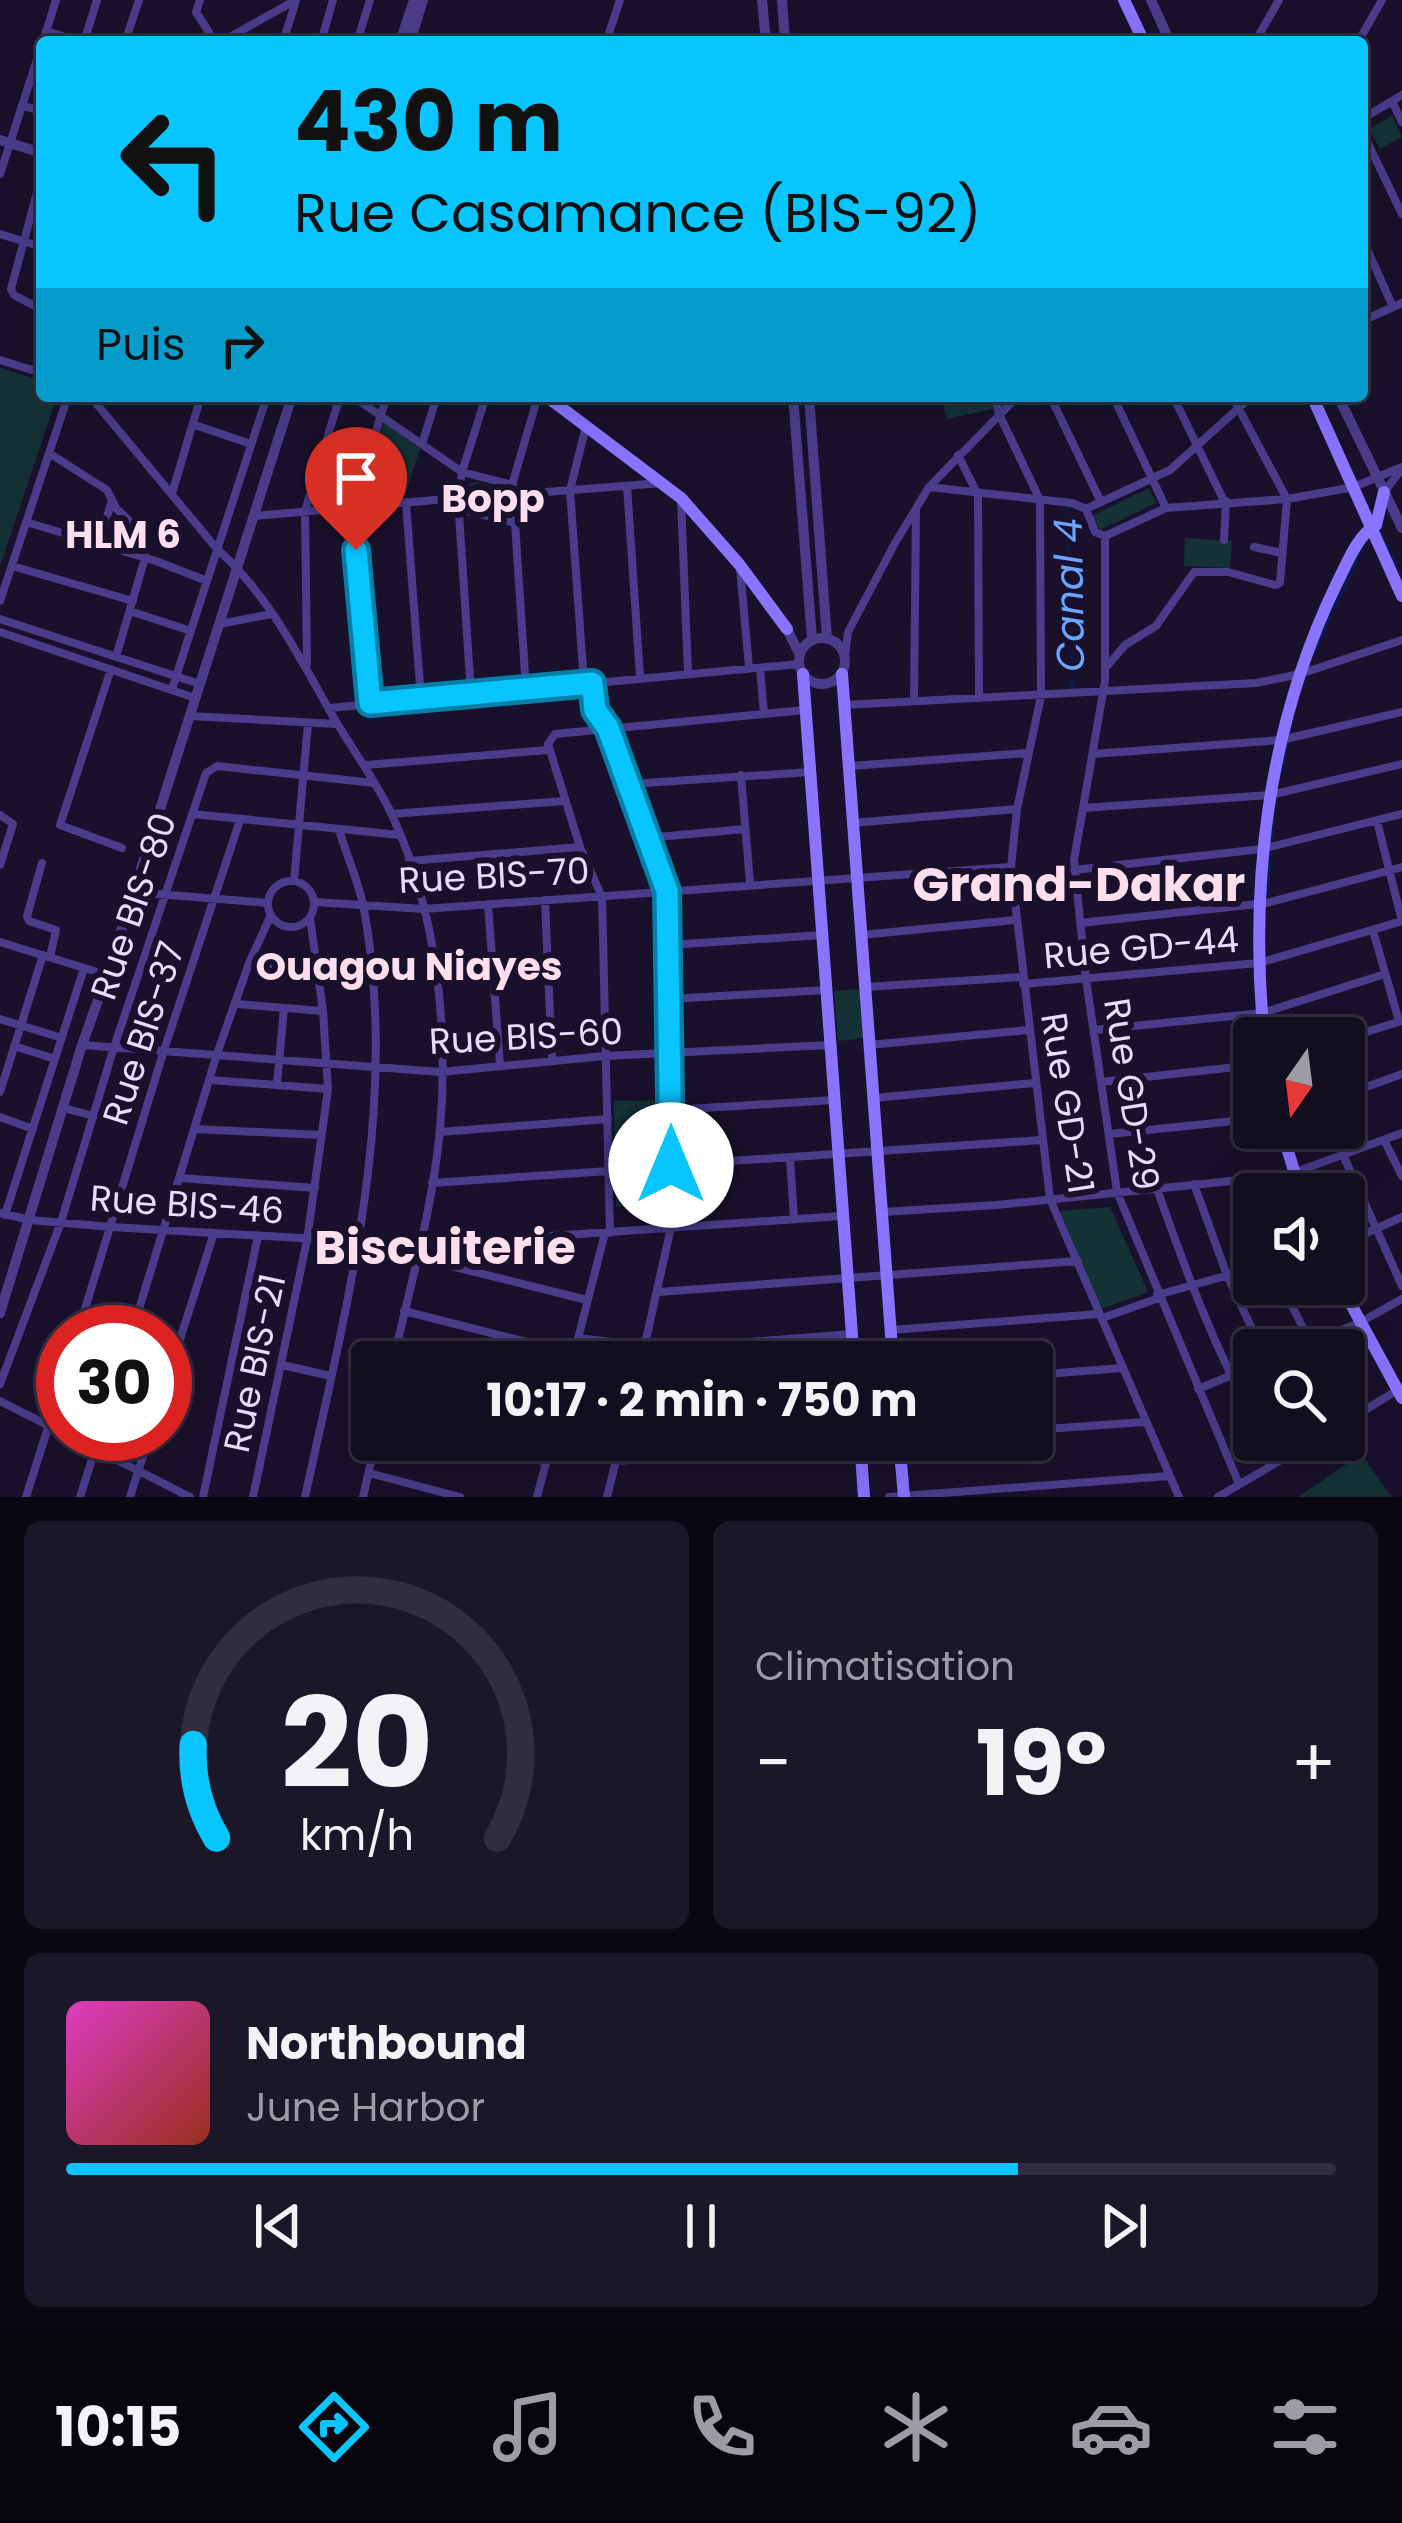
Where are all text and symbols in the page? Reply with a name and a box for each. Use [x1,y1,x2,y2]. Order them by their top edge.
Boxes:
text: 430 m [294,63,563,180]
icon: left [96,84,252,240]
text: Rue Casamance (BIS-92) [294,175,981,251]
icon: right [209,312,275,378]
text: Puis [96,313,185,376]
pin [305,427,407,550]
icon: arrive [323,445,389,511]
district label: Bopp [441,471,545,526]
district label: HLM 6 [65,507,181,562]
water label: Canal 4 [1041,518,1098,672]
street label: Rue BIS-80 [78,806,189,1006]
street label: Rue BIS-70 [397,845,591,906]
district label: Grand-Dakar [913,851,1245,918]
street label: Rue GD-44 [1041,914,1241,981]
street label: Rue BIS-37 [90,935,197,1131]
district label: Ouagou Niayes [255,939,563,994]
street label: Rue GD-29 [1091,995,1172,1194]
street label: Rue BIS-60 [428,1006,624,1067]
street label: Rue GD-21 [1028,1009,1107,1197]
north arrow [1233,1017,1365,1149]
map controls [1233,1017,1365,1461]
position arrow [608,1102,734,1228]
street label: Rue BIS-46 [88,1172,286,1237]
button: sound [1233,1173,1365,1305]
district label: Biscuiterie [314,1214,576,1281]
street label: Rue BIS-21 [211,1269,298,1457]
speed limit sign: 30 [36,1305,192,1461]
button: search [1233,1329,1365,1461]
text: 10:17 · 2 min · 750 m [486,1369,918,1432]
text: Climatisation [755,1639,1015,1694]
text: 20 [280,1656,433,1831]
text: 19° [976,1700,1107,1827]
text: − [755,1717,791,1809]
text: + [1291,1717,1336,1809]
text: km/h [299,1805,414,1865]
text: Northbound [246,2012,527,2075]
text: June Harbor [246,2080,485,2135]
icon: previous [245,2193,311,2259]
icon: pause [668,2193,734,2259]
icon: next [1091,2193,1157,2259]
icon: directions [292,2385,376,2469]
icon: music [486,2385,570,2469]
icon: phone [680,2385,764,2469]
icon: climate [874,2385,958,2469]
icon: car [1069,2385,1153,2469]
icon: filters [1263,2385,1347,2469]
text: 10:15 [55,2389,181,2465]

